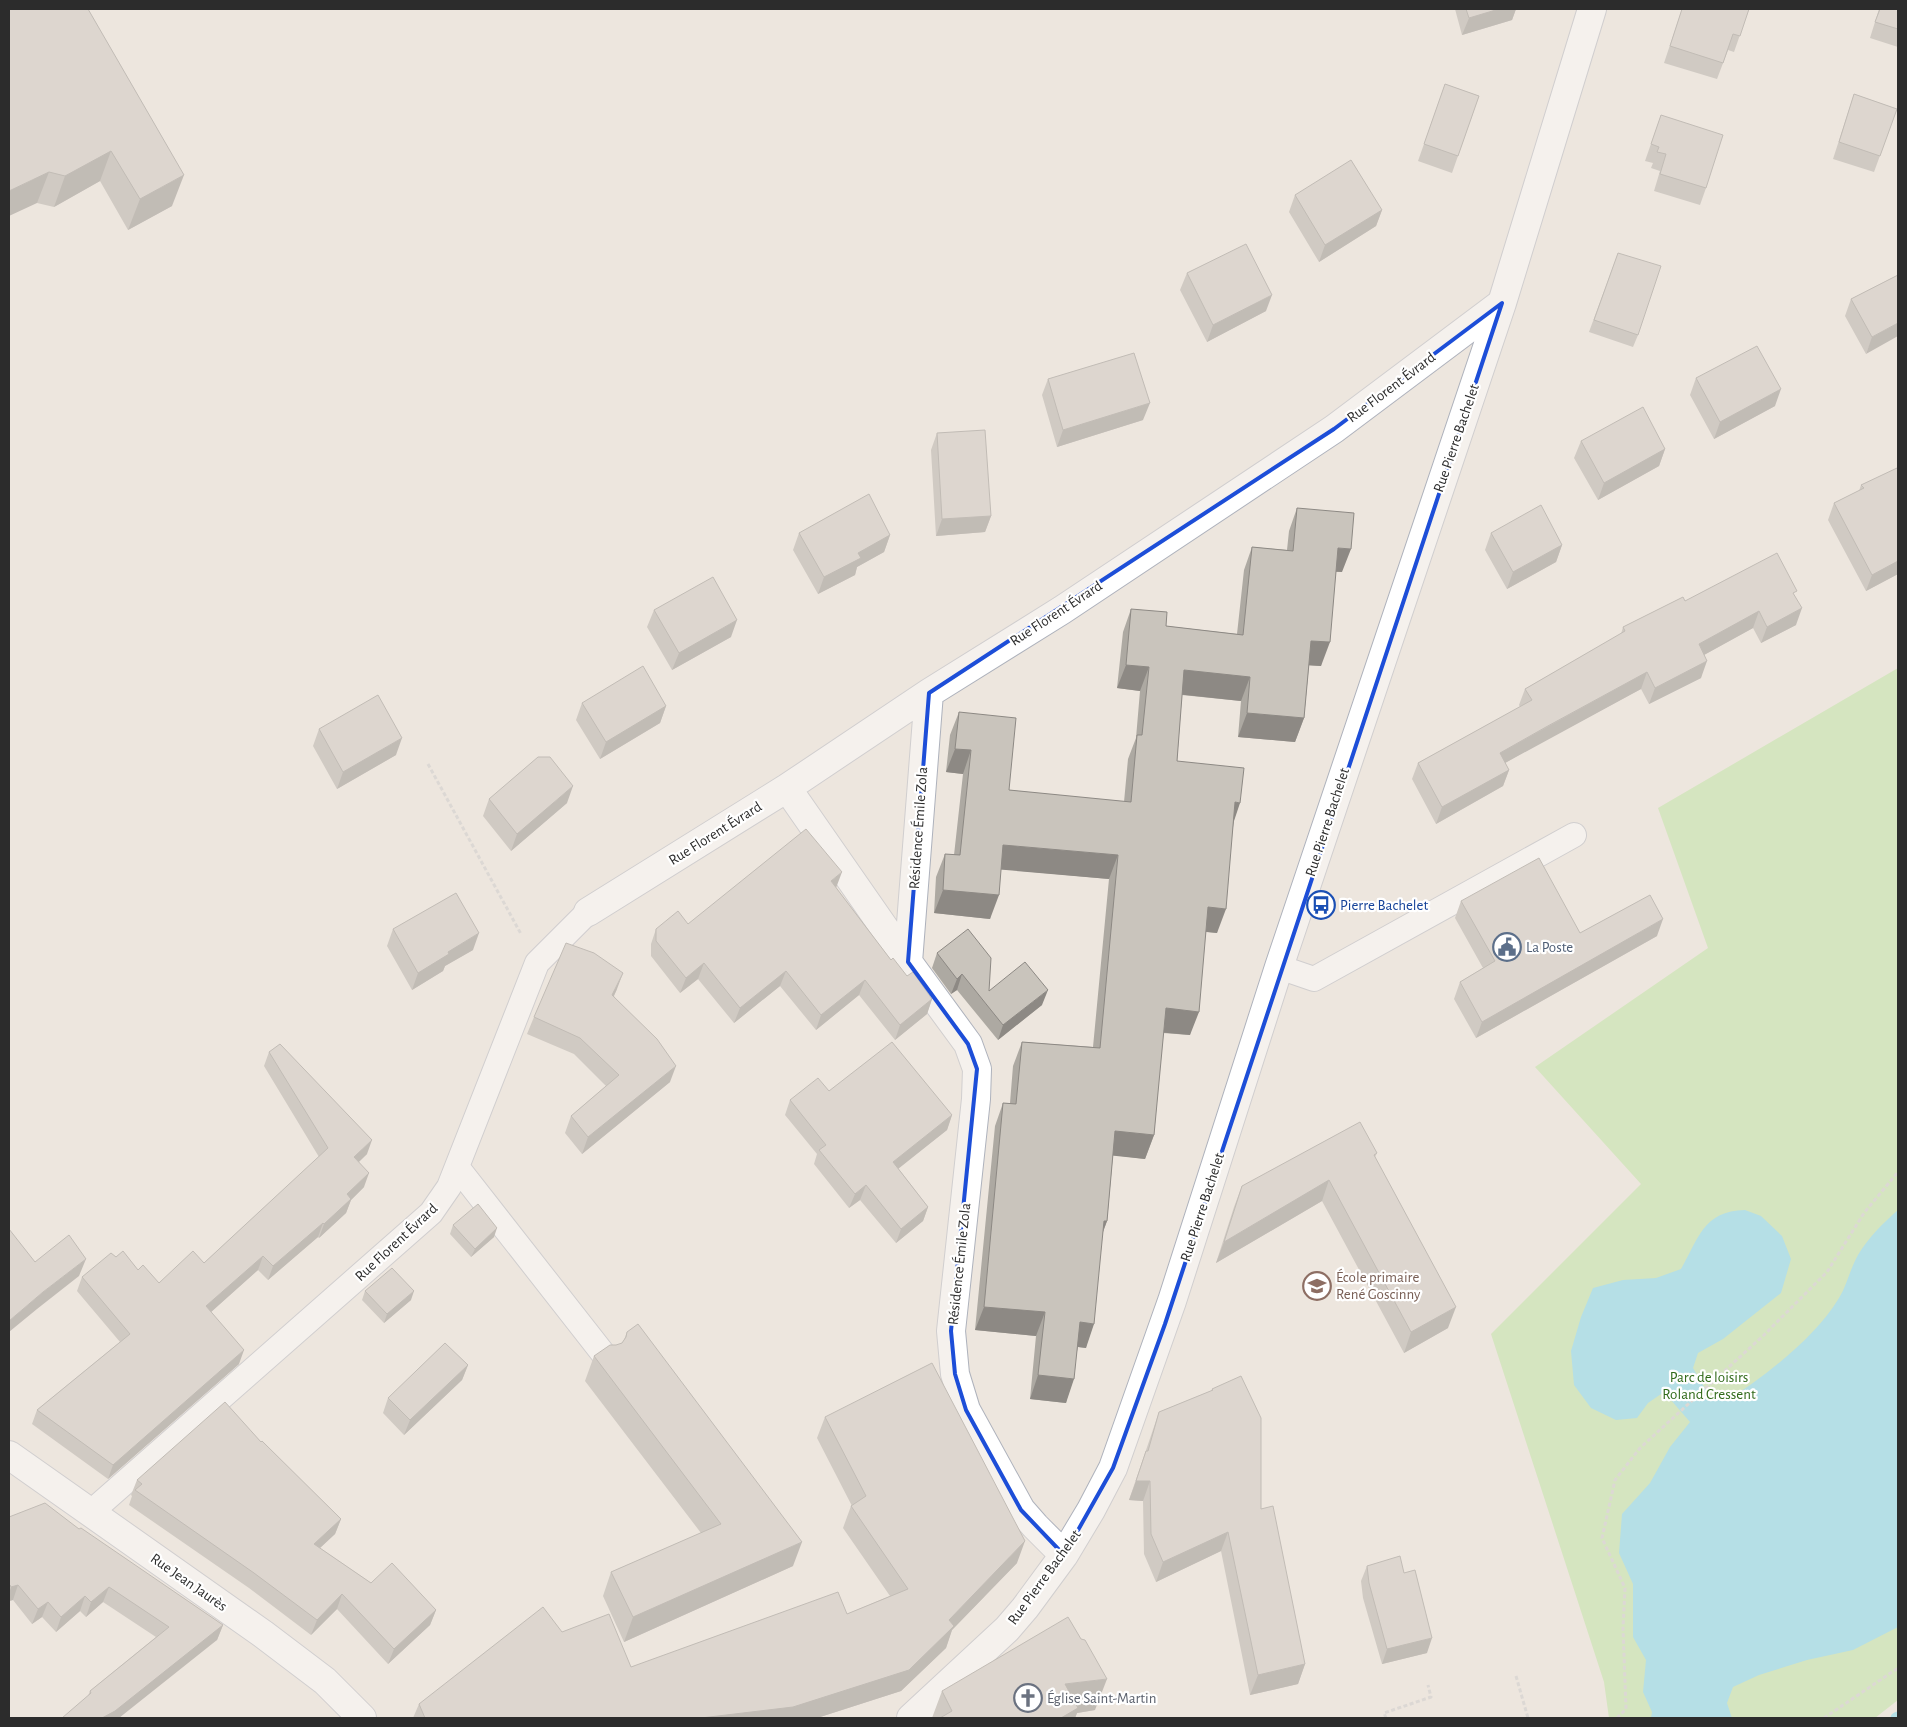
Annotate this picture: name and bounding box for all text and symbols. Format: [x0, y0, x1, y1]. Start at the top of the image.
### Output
street label: Rue Florent Évrard [1343, 348, 1438, 425]
street label: Rue Pierre Bachelet [1431, 382, 1482, 494]
street label: Rue Florent Évrard [1006, 576, 1105, 649]
street label: Résidence Émile Zola [905, 766, 930, 890]
street label: Rue Pierre Bachelet [1303, 766, 1352, 878]
street label: Rue Florent Évrard [665, 797, 765, 868]
bus stop icon: Pierre Bachelet [1306, 890, 1336, 920]
place label: Pierre Bachelet [1340, 898, 1428, 913]
public building icon: La Poste [1492, 932, 1522, 962]
place label: La Poste [1526, 940, 1573, 955]
street label: Rue Pierre Bachelet [1178, 1151, 1227, 1263]
street label: Rue Florent Évrard [351, 1199, 441, 1284]
street label: Résidence Émile Zola [944, 1202, 973, 1326]
place label: École primaire René Goscinny [1336, 1268, 1421, 1302]
school or university icon: École primaire René Goscinny [1302, 1271, 1332, 1301]
park label: Parc de loisirs Roland Cressent [1662, 1370, 1756, 1402]
street label: Rue Pierre Bachelet [1005, 1527, 1084, 1628]
street label: Rue Jean Jaurès [148, 1551, 230, 1614]
church icon: Église Saint-Martin [1013, 1683, 1043, 1713]
place label: Église Saint-Martin [1047, 1689, 1156, 1706]

